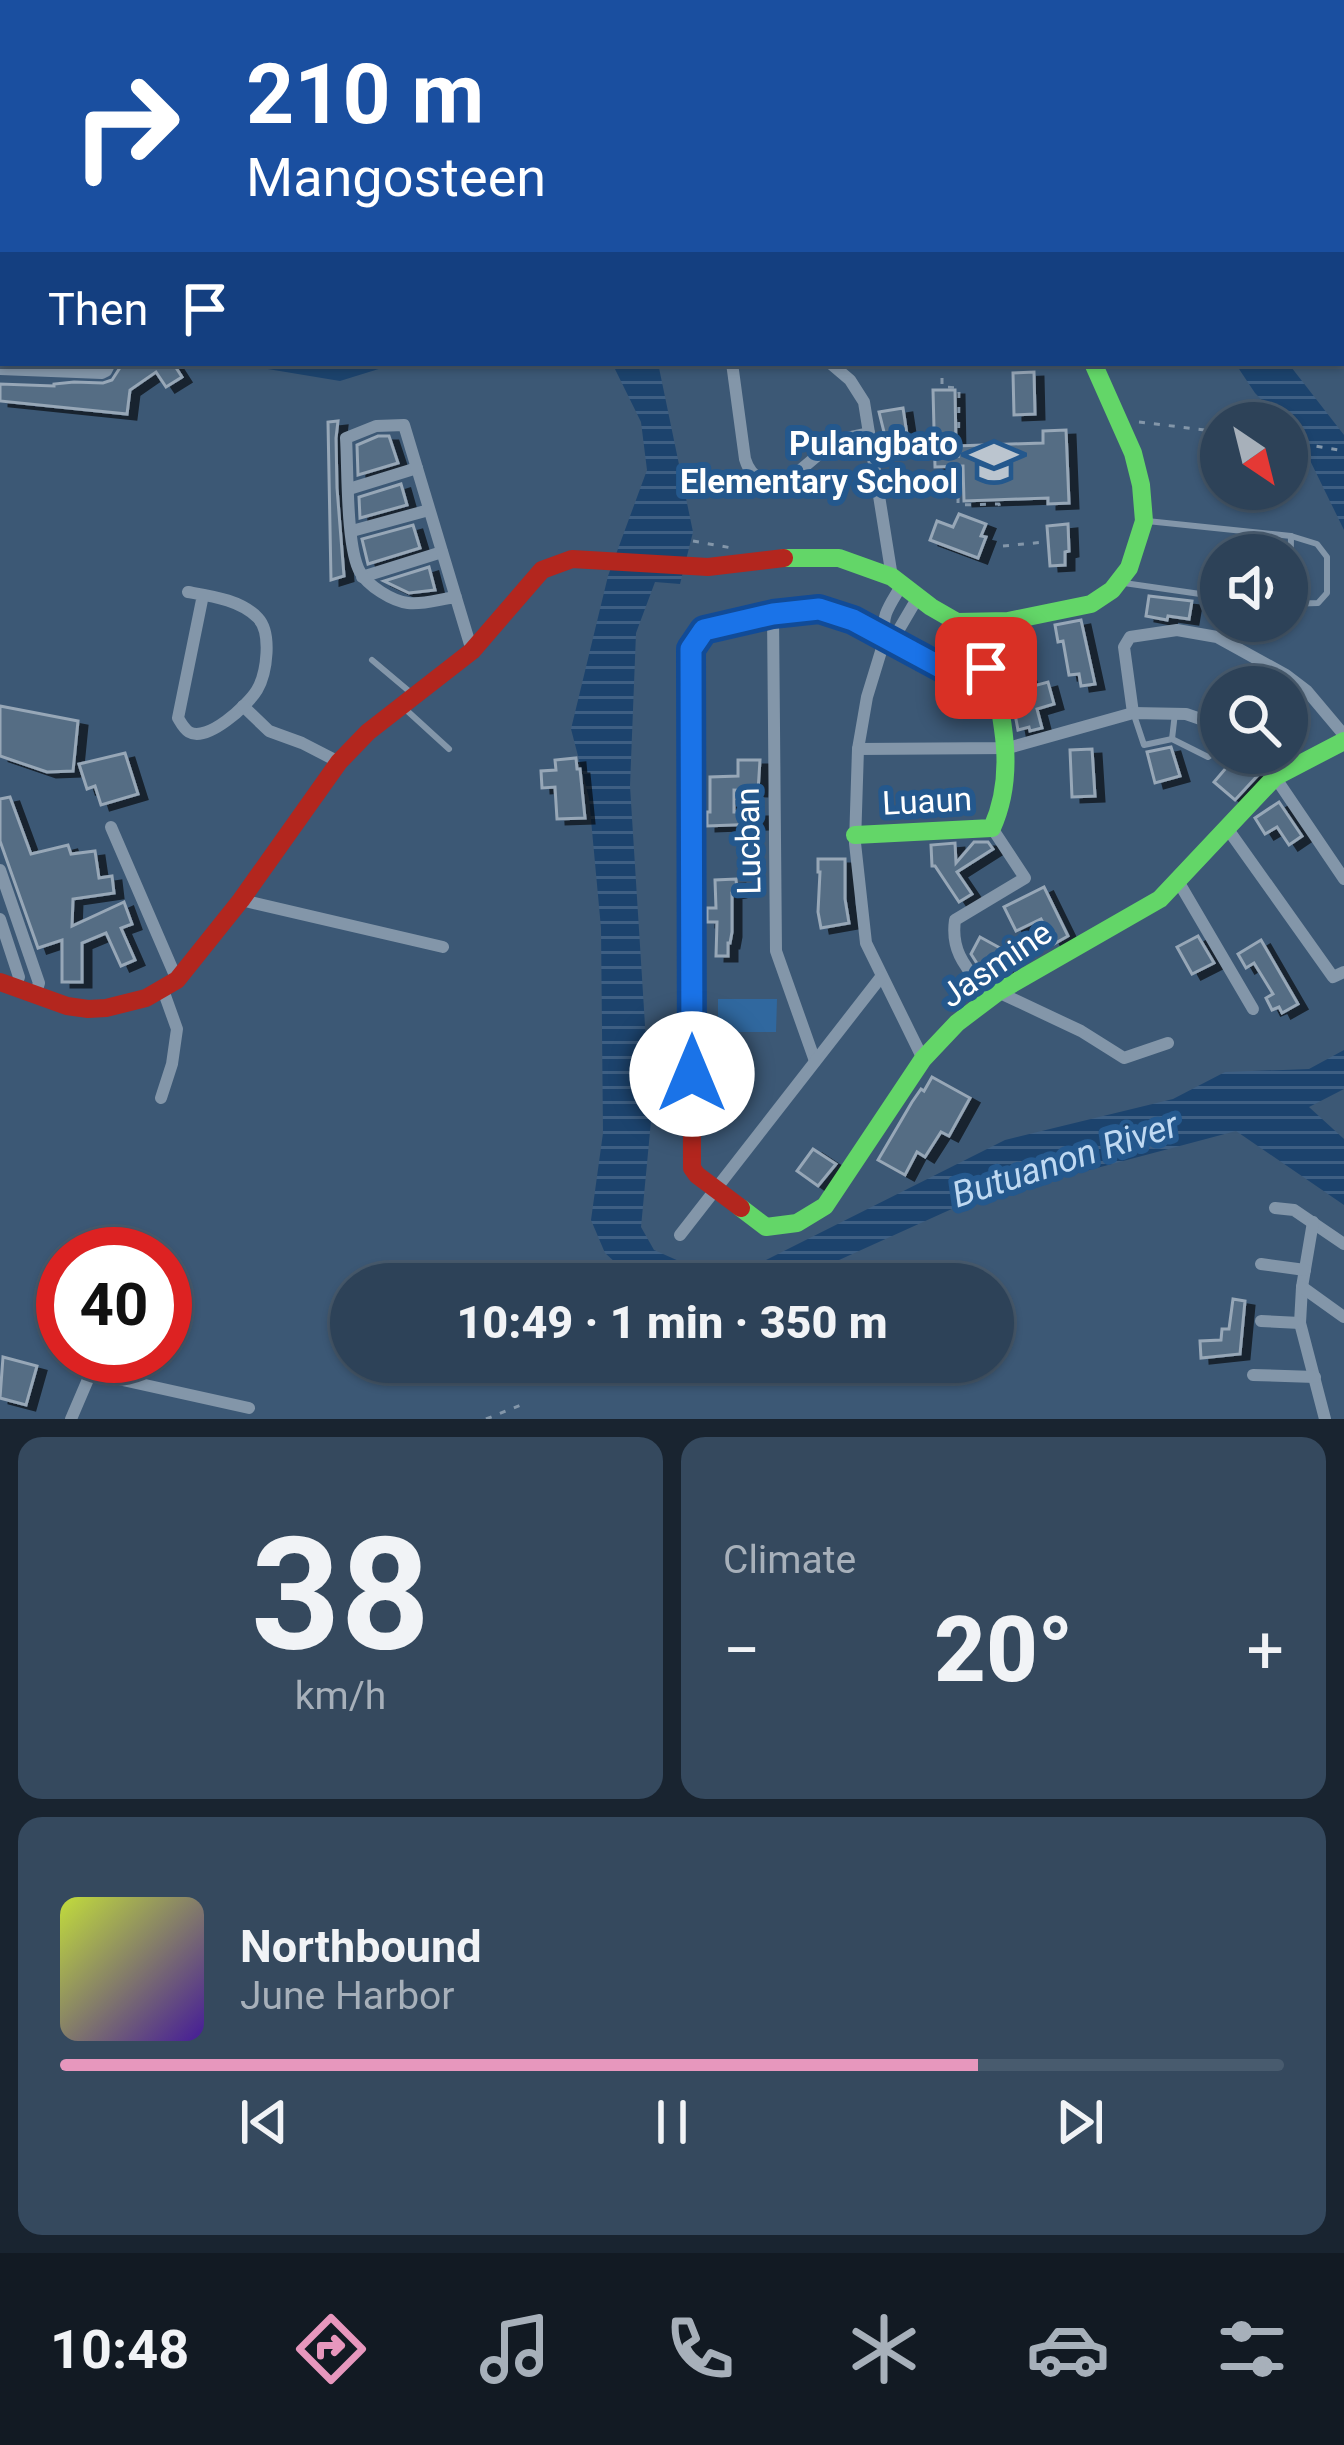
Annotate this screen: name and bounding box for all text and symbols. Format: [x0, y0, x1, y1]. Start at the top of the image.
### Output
text: 210 m [246, 45, 484, 144]
icon: right [48, 48, 204, 204]
text: Mangosteen [246, 146, 546, 209]
icon: arrive [172, 276, 238, 342]
text: Then [48, 283, 148, 336]
north arrow [1200, 402, 1308, 510]
map controls [1200, 402, 1308, 774]
place label: Pulangbato Elementary School [680, 424, 958, 501]
school or university icon: Pulangbato Elementary School [969, 437, 1019, 487]
button: sound [1200, 534, 1308, 642]
pin [935, 617, 1037, 719]
icon: arrive [953, 635, 1019, 701]
button: search [1200, 666, 1308, 774]
street label: Luaun [881, 779, 973, 823]
street label: Lucban [728, 787, 768, 895]
street label: Jasmine [933, 913, 1059, 1015]
position arrow [629, 1011, 755, 1137]
water label: Butuanon River [947, 1103, 1184, 1216]
speed limit sign: 40 [36, 1227, 192, 1383]
text: 10:49 · 1 min · 350 m [456, 1296, 888, 1349]
text: 38 [251, 1503, 430, 1686]
text: Climate [723, 1537, 856, 1583]
text: 20° [934, 1598, 1073, 1703]
text: − [723, 1612, 761, 1689]
text: + [1247, 1612, 1284, 1689]
text: km/h [295, 1673, 386, 1719]
text: Northbound [240, 1920, 482, 1973]
text: June Harbor [240, 1973, 455, 2019]
icon: previous [231, 2089, 297, 2155]
icon: pause [639, 2089, 705, 2155]
icon: next [1047, 2089, 1113, 2155]
icon: directions [289, 2307, 373, 2391]
icon: music [473, 2307, 557, 2391]
icon: phone [658, 2307, 742, 2391]
icon: climate [842, 2307, 926, 2391]
icon: car [1026, 2307, 1110, 2391]
icon: filters [1210, 2307, 1294, 2391]
text: 10:48 [50, 2318, 189, 2381]

